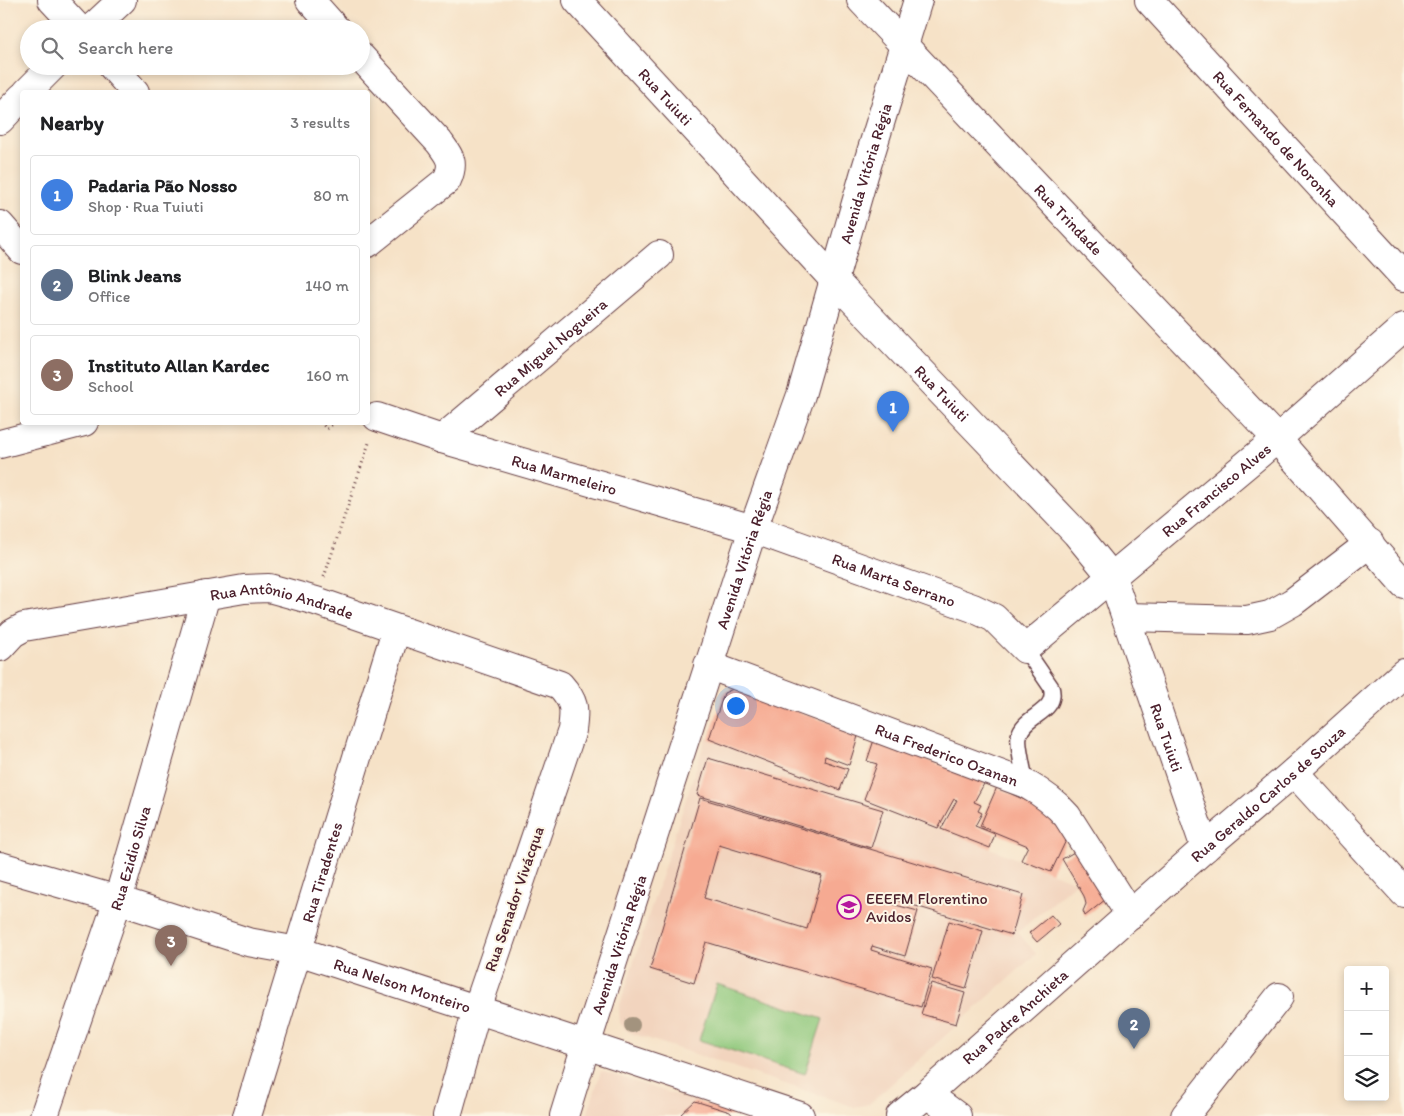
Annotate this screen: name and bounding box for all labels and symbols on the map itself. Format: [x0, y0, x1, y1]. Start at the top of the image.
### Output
street label: Rua Tuiuti [635, 64, 697, 129]
street label: Rua Fernando de Noronha [1209, 66, 1344, 211]
street label: Avenida Vitória Régia [835, 100, 895, 246]
street label: Rua Trindade [1030, 179, 1107, 259]
street label: Rua Miguel Nogueira [490, 293, 611, 400]
street label: Rua Tuiuti [911, 361, 973, 425]
pin: 1 [877, 391, 909, 432]
street label: Rua Francisco Alves [1158, 439, 1275, 541]
street label: Rua Marmeleiro [509, 450, 619, 499]
street label: Avenida Vitória Régia [712, 487, 776, 631]
street label: Rua Marta Serrano [829, 549, 958, 610]
street label: Rua Antônio Andrade [208, 578, 356, 623]
your location [723, 693, 749, 719]
street label: Rua Tuiuti [1147, 701, 1187, 774]
street label: Rua Frederico Ozanan [873, 719, 1021, 790]
street label: Rua Geraldo Carlos de Souza [1187, 721, 1349, 866]
street label: Rua Ezidio Silva [106, 803, 154, 913]
street label: Rua Tiradentes [297, 820, 346, 925]
street label: Rua Senador Vivácqua [480, 824, 548, 974]
street label: Avenida Vitória Régia [587, 872, 650, 1017]
place label: EEEFM Florentino Avidos [866, 889, 988, 926]
school or university icon: EEEFM Florentino Avidos [836, 894, 862, 920]
pin: 3 [155, 925, 187, 966]
street label: Rua Nelson Monteiro [331, 954, 473, 1016]
street label: Rua Padre Anchieta [958, 964, 1072, 1068]
pin: 2 [1118, 1008, 1150, 1049]

